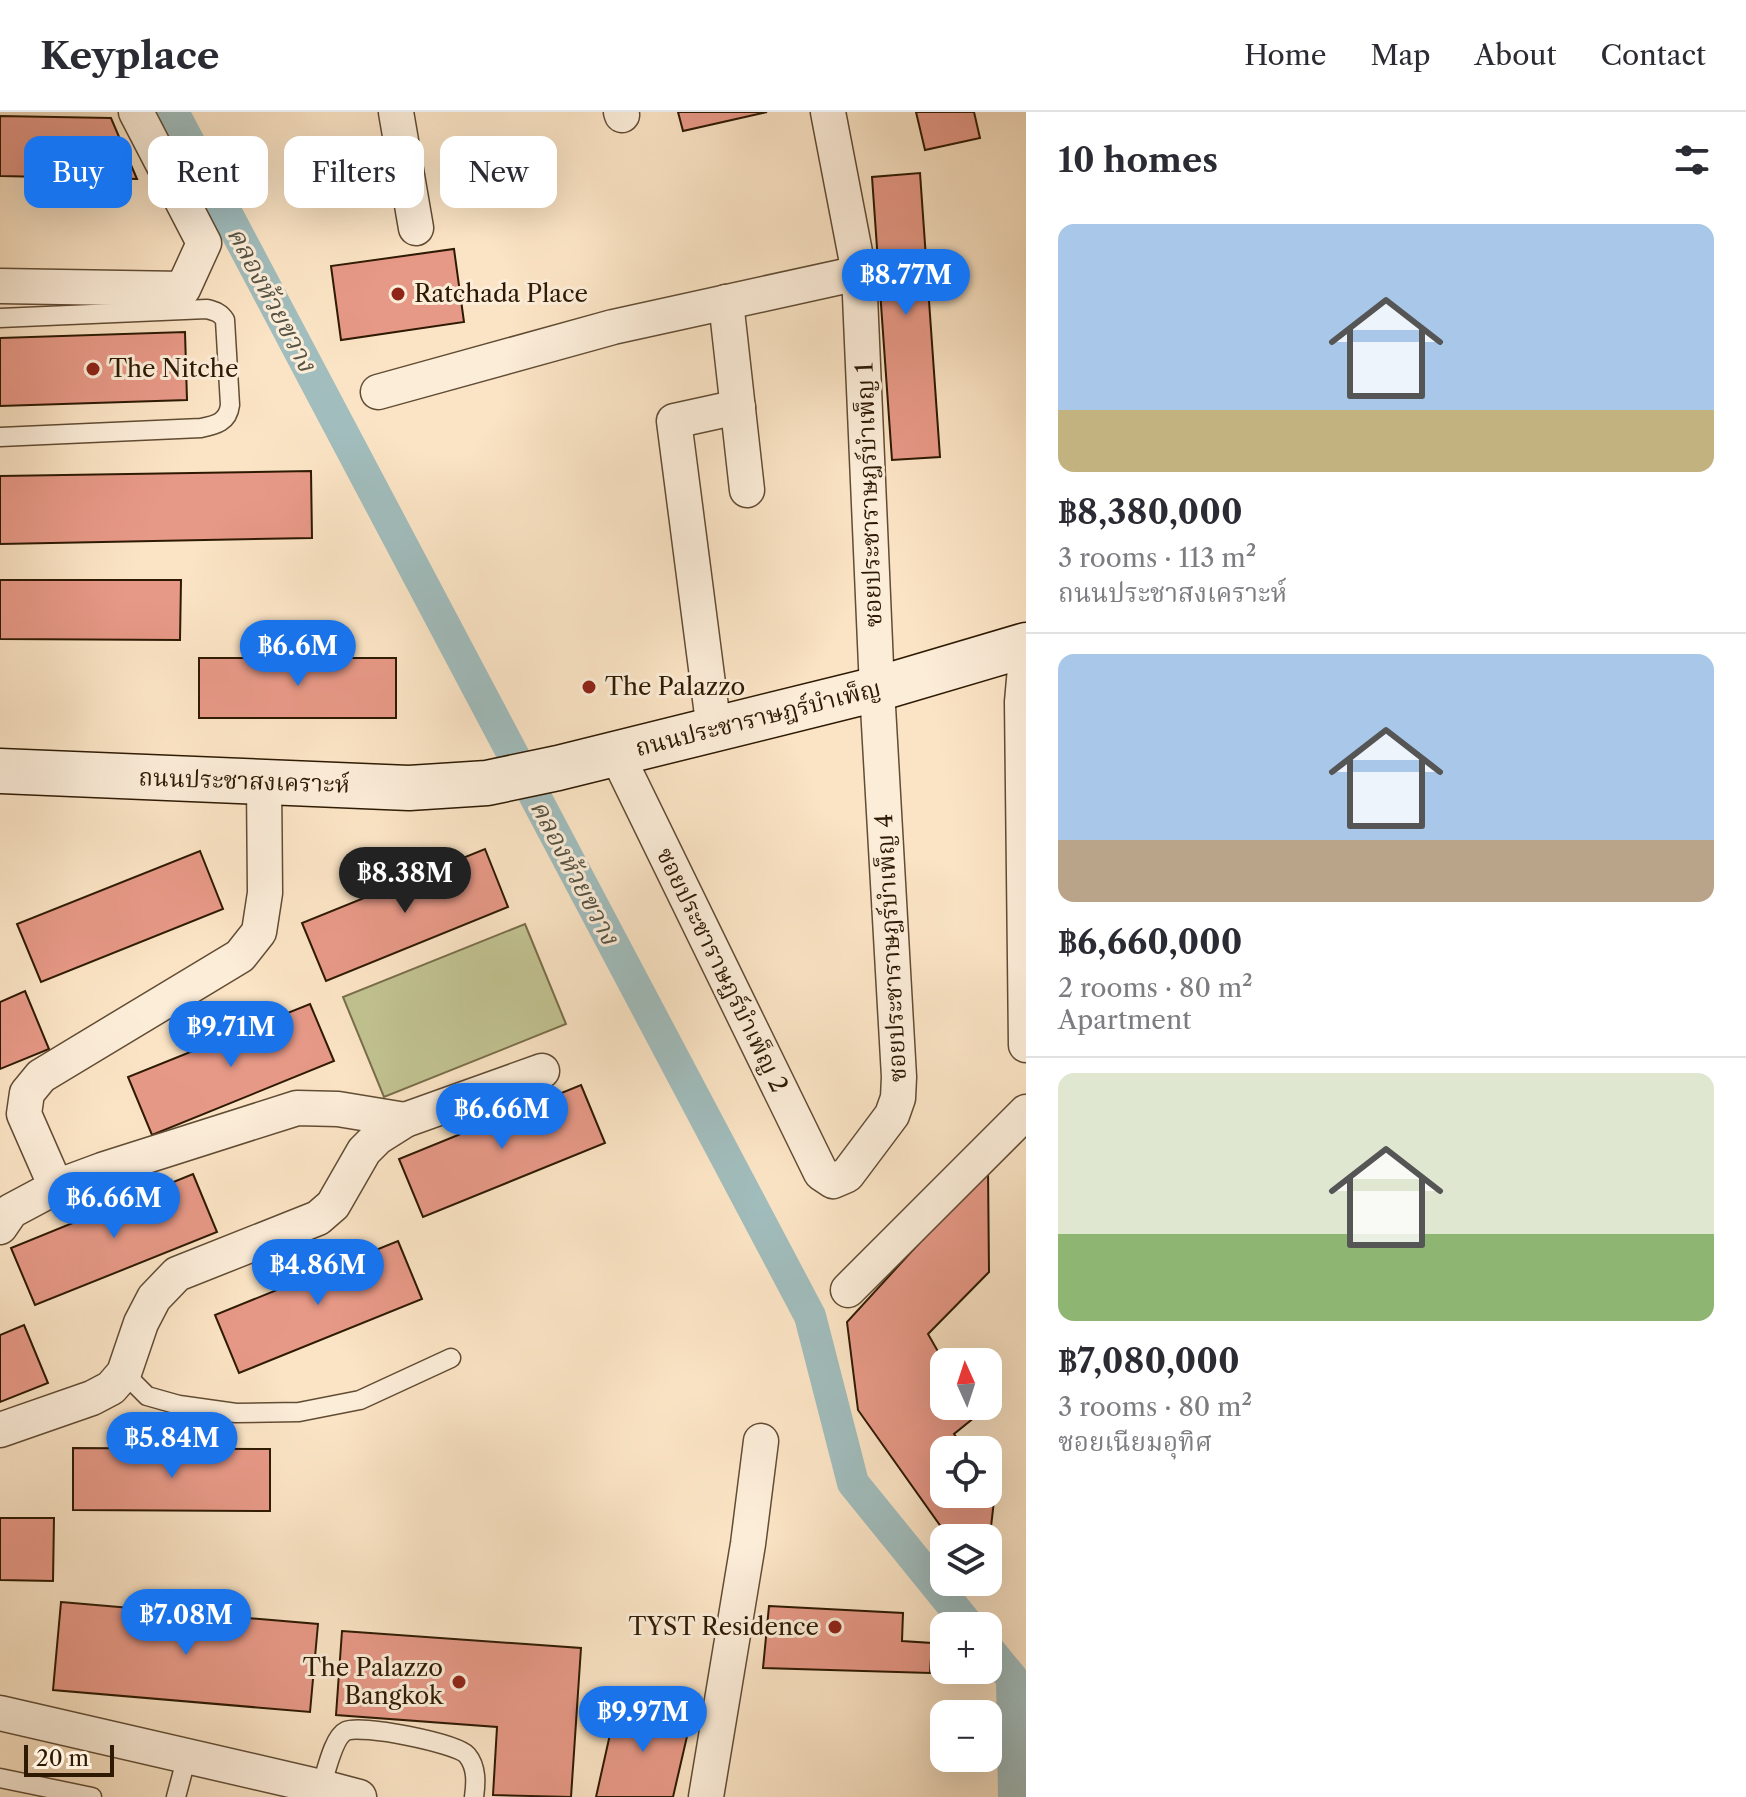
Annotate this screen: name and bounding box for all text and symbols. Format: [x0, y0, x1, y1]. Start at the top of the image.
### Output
text: Keyplace [40, 32, 219, 79]
text: Home [1244, 38, 1326, 72]
text: Map [1370, 38, 1430, 72]
text: About [1474, 38, 1556, 72]
text: Contact [1600, 38, 1706, 72]
chip: Buy [24, 136, 132, 208]
chip: Rent [148, 136, 268, 208]
chip: Filters [284, 136, 424, 208]
chip: New [440, 136, 557, 208]
icon: filters [1670, 138, 1714, 182]
text: 10 homes [1058, 139, 1218, 181]
water label: คลองห้วยขวาง [220, 221, 324, 378]
pin: ฿8.77M [841, 249, 971, 317]
text: ฿8.77M [860, 259, 952, 291]
icon: home [1314, 276, 1458, 420]
place label: Ratchada Place [414, 279, 588, 308]
marker: Ratchada Place [389, 285, 407, 303]
place label: The Nitche [109, 354, 238, 383]
marker: The Nitche [84, 360, 102, 378]
street label: ซอยประชาราษฎร์บำเพ็ญ 1 [848, 362, 888, 628]
text: ฿8,380,000 [1058, 491, 1243, 533]
text: 3 rooms · 113 m² [1058, 542, 1256, 574]
text: ถนนประชาสงเคราะห์ [1058, 577, 1287, 609]
pin: ฿6.6M [242, 620, 354, 688]
text: ฿6.6M [258, 630, 338, 662]
place label: The Palazzo [605, 672, 745, 701]
street label: ถนนประชาราษฎร์บำเพ็ญ [632, 672, 884, 762]
marker: The Palazzo [580, 678, 598, 696]
icon: home [1314, 706, 1458, 850]
street label: ถนนประชาสงเคราะห์ [138, 761, 350, 799]
water label: คลองห้วยขวาง [523, 794, 627, 951]
street label: ซอยประชาราษฎร์บำเพ็ญ 4 [868, 813, 912, 1083]
street label: ซอยประชาราษฎร์บำเพ็ญ 2 [651, 842, 795, 1097]
pin: ฿8.38M [340, 847, 470, 915]
text: ฿8.38M [357, 857, 453, 889]
text: ฿6,660,000 [1058, 921, 1242, 963]
text: 2 rooms · 80 m² [1058, 972, 1253, 1004]
pin: ฿9.71M [166, 1001, 296, 1069]
text: Apartment [1058, 1004, 1191, 1036]
text: ฿9.71M [187, 1011, 275, 1043]
pin: ฿6.66M [437, 1083, 567, 1151]
text: ฿6.66M [454, 1093, 550, 1125]
icon: home [1314, 1125, 1458, 1269]
pin: ฿6.66M [49, 1172, 179, 1240]
text: ฿6.66M [66, 1182, 162, 1214]
pin: ฿4.86M [253, 1239, 383, 1307]
text: ฿4.86M [270, 1249, 366, 1281]
text: ฿7,080,000 [1058, 1340, 1240, 1382]
north arrow [930, 1348, 1002, 1420]
map controls [930, 1348, 1002, 1772]
text: 3 rooms · 80 m² [1058, 1391, 1252, 1423]
pin: ฿5.84M [107, 1412, 237, 1480]
text: ฿5.84M [124, 1422, 220, 1454]
text: ซอยเนียมอุทิศ [1058, 1426, 1212, 1458]
button: locate [930, 1436, 1002, 1508]
button: layers [930, 1524, 1002, 1596]
pin: ฿7.08M [121, 1589, 251, 1657]
text: ฿7.08M [139, 1599, 233, 1631]
place label: TYST Residence [629, 1612, 819, 1641]
button: + [930, 1612, 1002, 1684]
marker: TYST Residence [826, 1618, 844, 1636]
place label: The Palazzo Bangkok [303, 1653, 444, 1710]
marker: The Palazzo Bangkok [450, 1673, 468, 1691]
pin: ฿9.97M [578, 1686, 708, 1754]
text: ฿9.97M [597, 1696, 689, 1728]
button: − [930, 1700, 1002, 1772]
scale bar [24, 1741, 114, 1777]
text: 20 m [36, 1745, 89, 1772]

